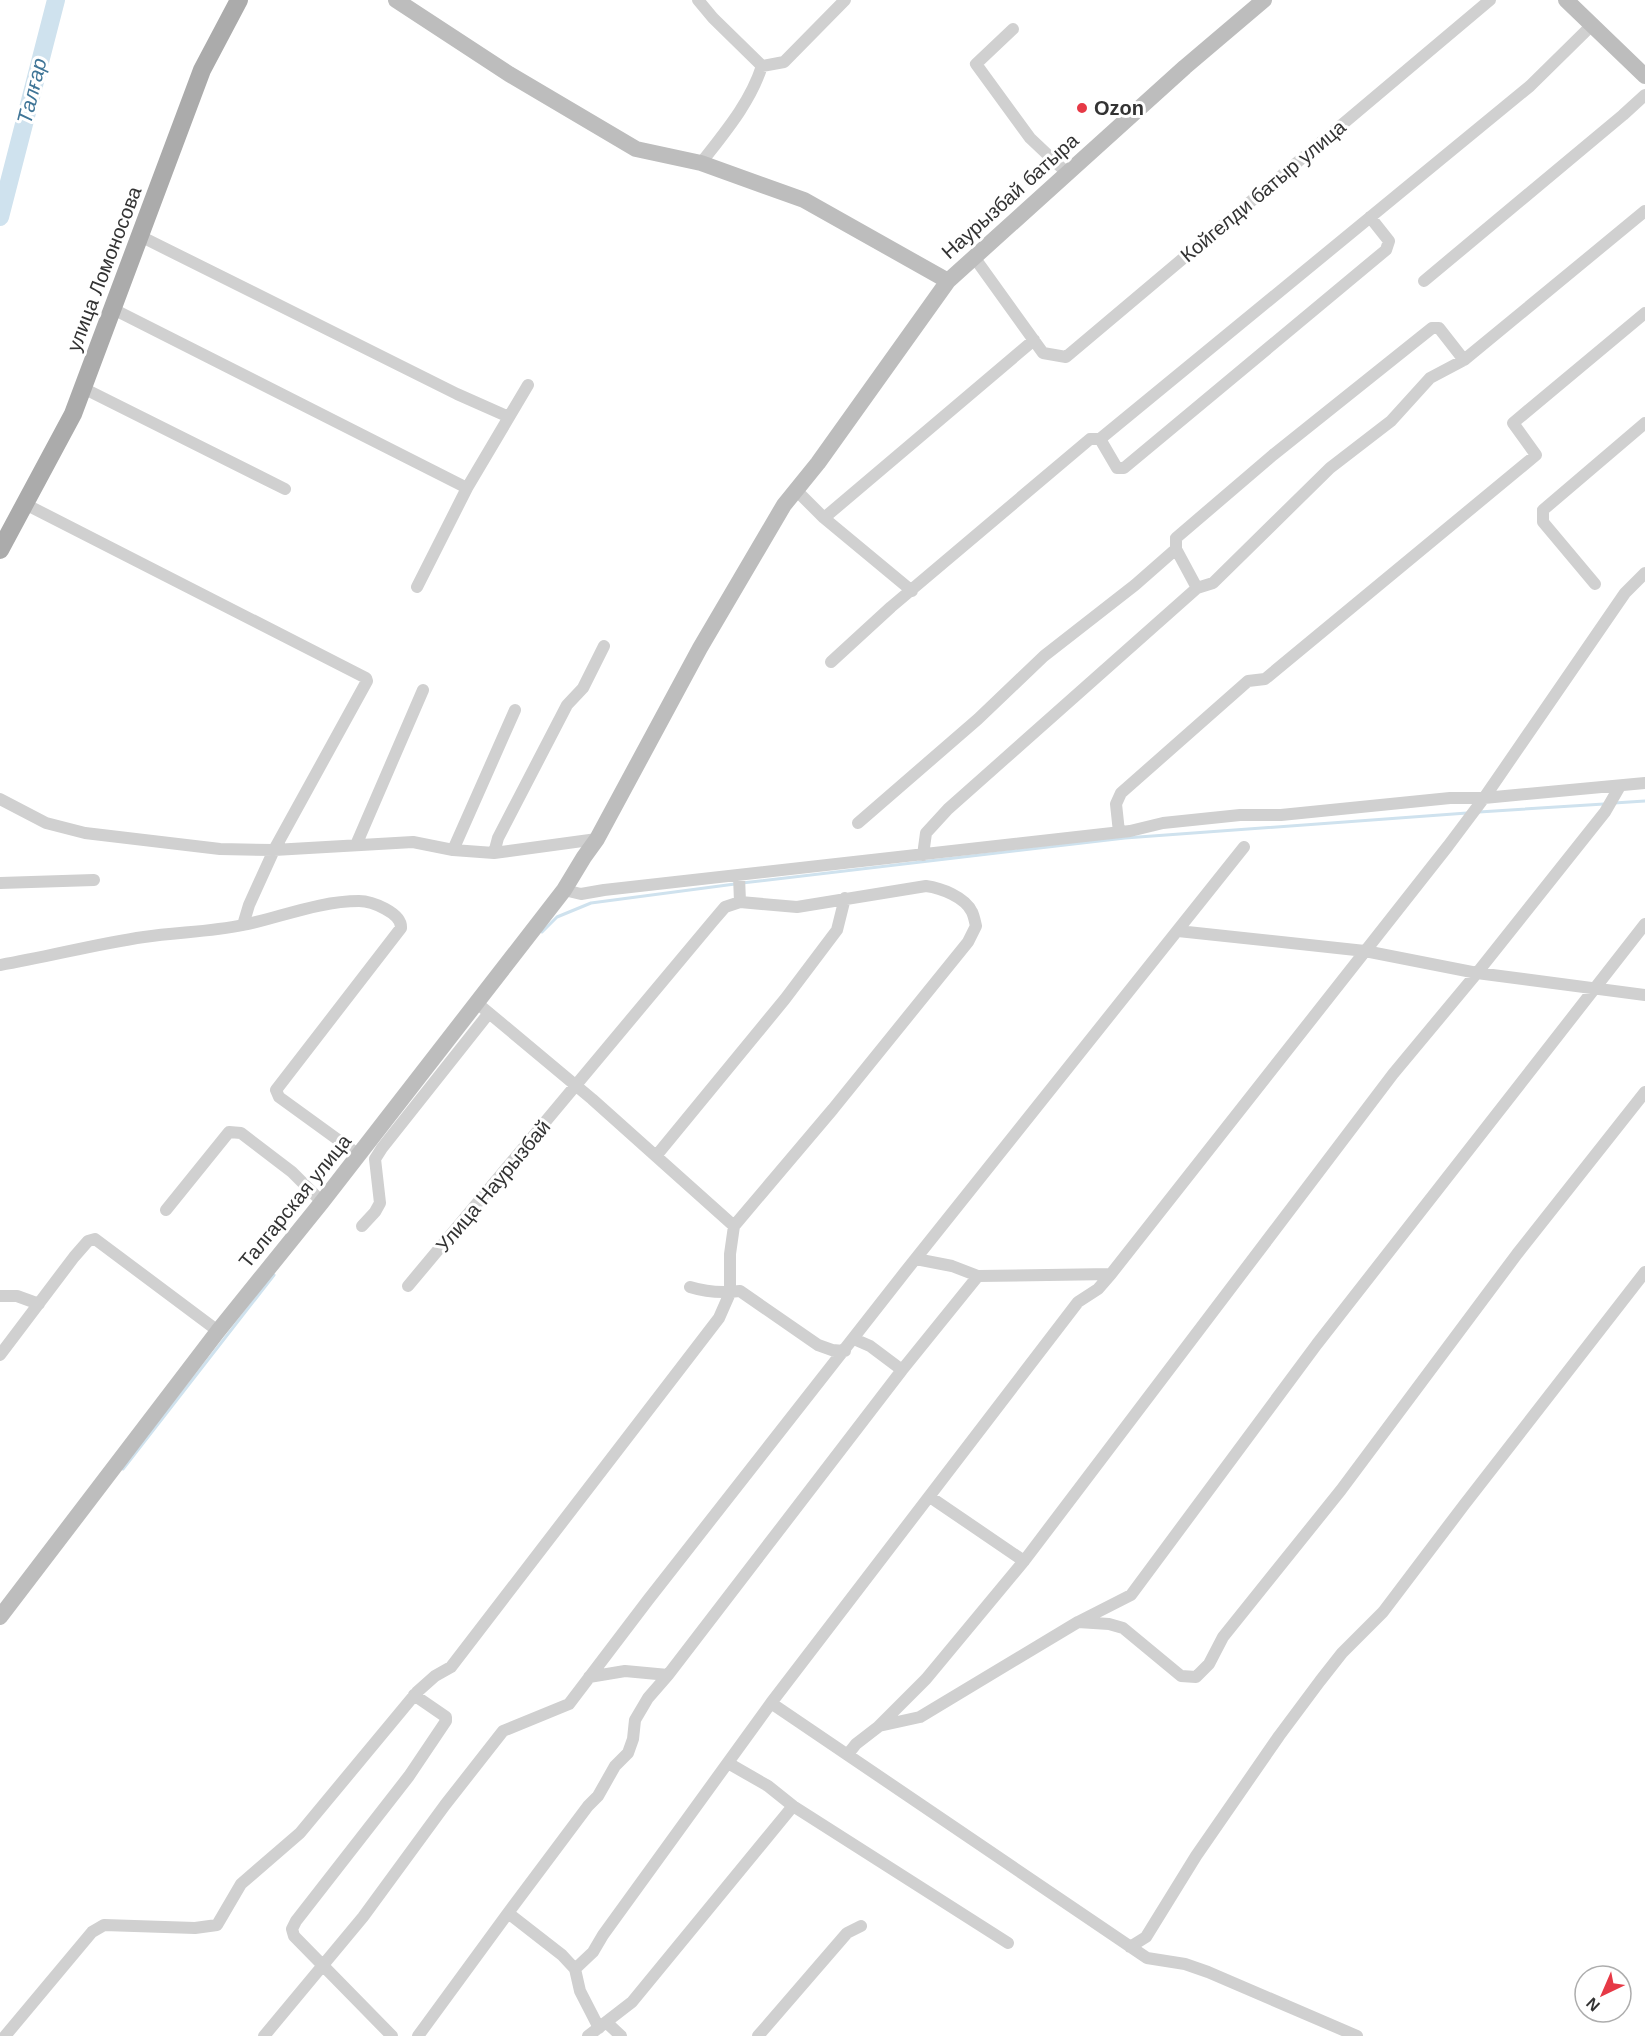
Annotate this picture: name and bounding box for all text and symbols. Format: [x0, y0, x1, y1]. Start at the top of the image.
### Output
water label: Талғар [12, 56, 51, 126]
place label: Ozon [1094, 97, 1144, 119]
marker: Ozon [1075, 101, 1089, 115]
street label: Койгелди батыр улица [1176, 115, 1350, 266]
street label: Наурызбай батыра [937, 128, 1083, 263]
street label: улица Ломоносова [62, 183, 146, 354]
street label: Улица Наурызбай [431, 1116, 555, 1256]
street label: Талгарская улица [235, 1129, 356, 1272]
north arrow [1573, 1964, 1633, 2024]
text: N [1583, 1994, 1603, 2015]

